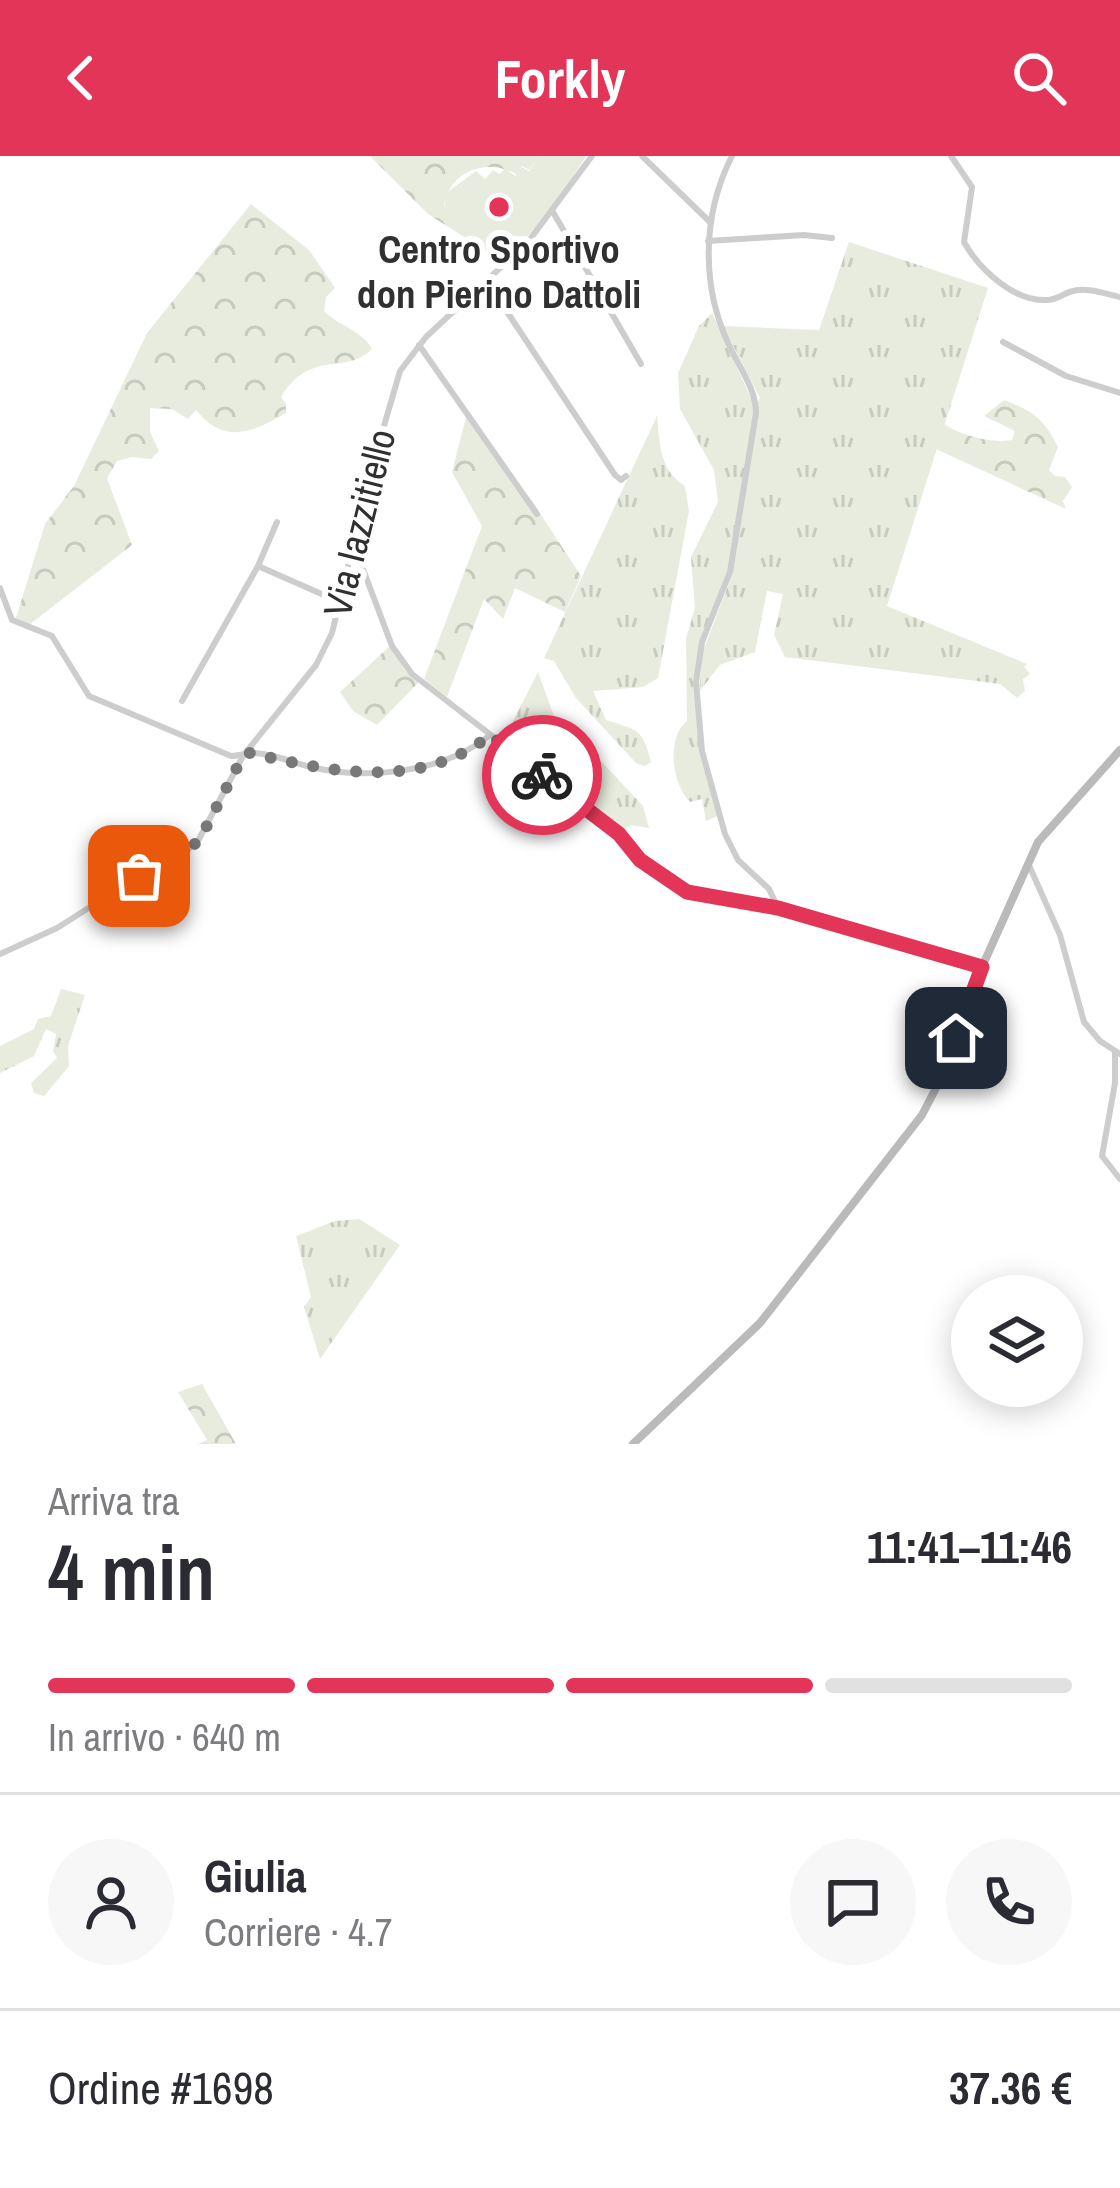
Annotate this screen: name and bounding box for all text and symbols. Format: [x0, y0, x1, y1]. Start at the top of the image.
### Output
text: Forkly [495, 42, 625, 115]
icon: back [48, 45, 114, 111]
icon: search [1006, 45, 1072, 111]
marker: Centro Sportivo don Pierino Dattoli [486, 194, 512, 220]
place label: Centro Sportivo don Pierino Dattoli [357, 223, 641, 320]
street label: Via Iazzitiello [311, 424, 407, 622]
courier [482, 715, 602, 835]
icon: bike [509, 742, 575, 808]
pin [88, 825, 190, 927]
icon: bag [106, 843, 172, 909]
pin [905, 987, 1007, 1089]
icon: home [923, 1005, 989, 1071]
map controls [951, 1275, 1083, 1407]
button: layers [951, 1275, 1083, 1407]
text: Arriva tra [48, 1475, 180, 1527]
text: 11:41–11:46 [867, 1516, 1072, 1577]
text: 4 min [48, 1519, 215, 1624]
text: In arrivo · 640 m [48, 1711, 281, 1763]
button: person [48, 1839, 174, 1965]
button: chat [790, 1839, 916, 1965]
button: phone [946, 1839, 1072, 1965]
text: Giulia [204, 1845, 307, 1906]
text: Corriere · 4.7 [204, 1906, 392, 1958]
text: Ordine #1698 [48, 2057, 274, 2118]
text: 37.36 € [949, 2057, 1072, 2118]

